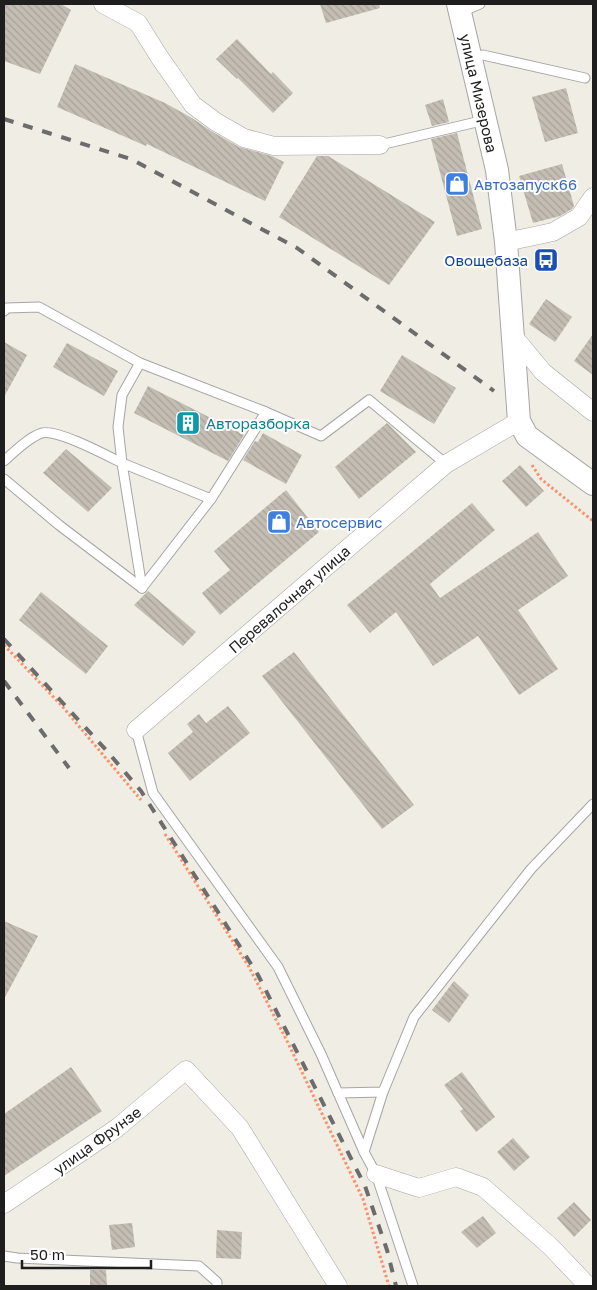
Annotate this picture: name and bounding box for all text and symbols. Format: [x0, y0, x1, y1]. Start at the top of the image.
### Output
street label: улица Мизерова [457, 32, 501, 154]
shop icon: Автозапуск66 [444, 171, 470, 197]
place label: Автозапуск66 [474, 175, 577, 193]
bus stop icon: Овощебаза [533, 247, 559, 273]
place label: Овощебаза [444, 251, 528, 269]
building icon: Авторазборка [175, 410, 201, 436]
place label: Авторазборка [206, 414, 310, 432]
shop icon: Автосервис [266, 509, 292, 535]
place label: Автосервис [296, 513, 382, 531]
street label: Перевалочная улица [225, 541, 353, 657]
street label: улица Фрунзе [50, 1102, 144, 1178]
scale bar [22, 1238, 151, 1270]
text: 50 m [30, 1245, 65, 1263]

